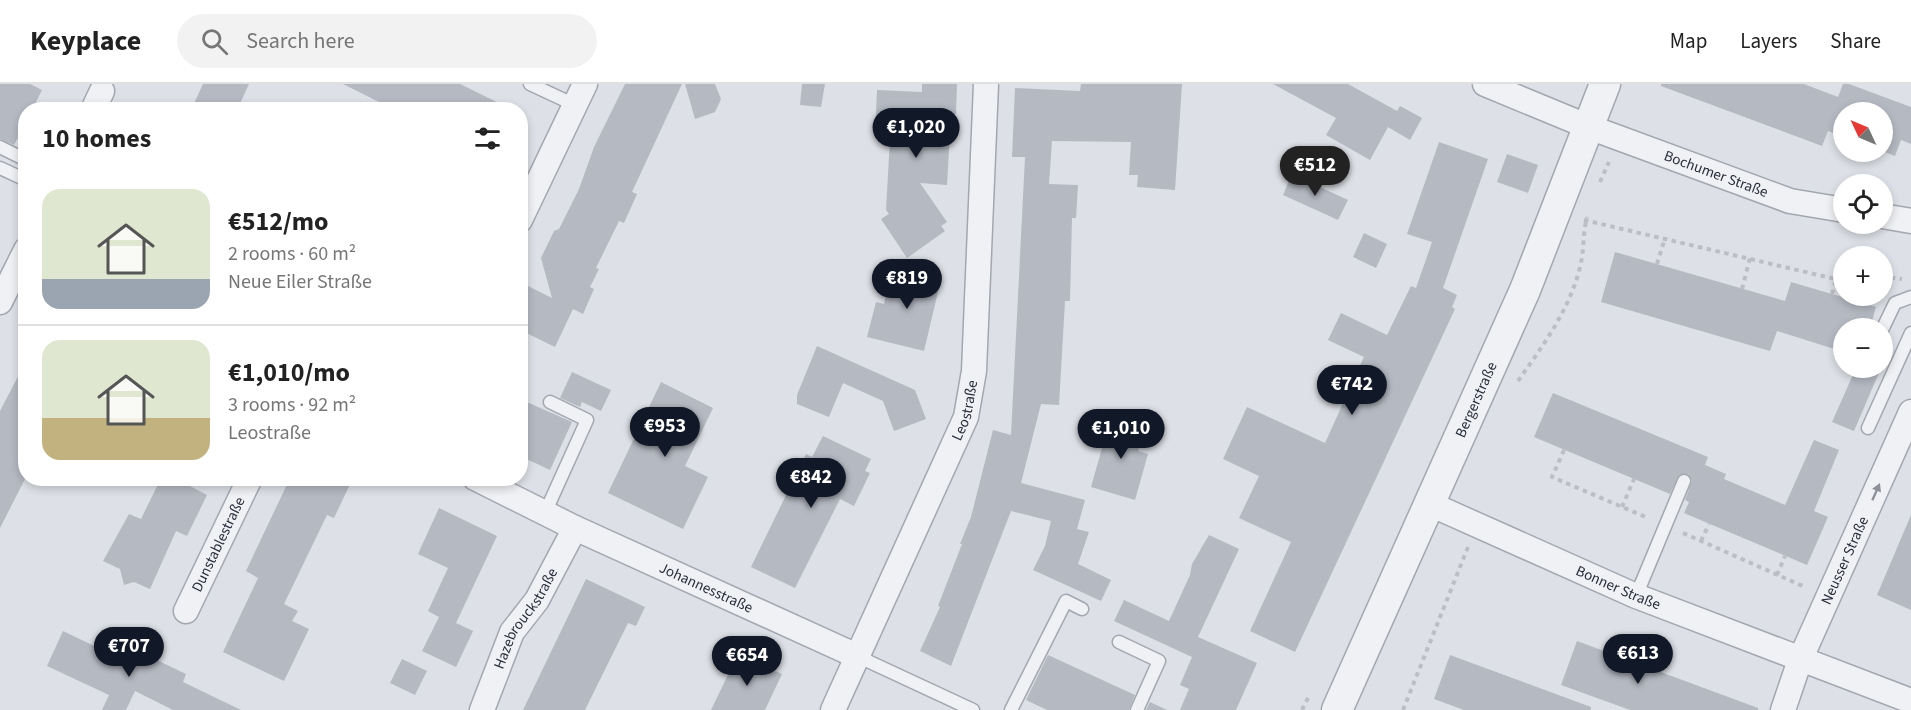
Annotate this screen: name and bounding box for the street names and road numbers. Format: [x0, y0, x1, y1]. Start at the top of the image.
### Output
street label: Bochumer Straße [1661, 145, 1771, 203]
street label: Bergerstraße [1450, 359, 1502, 441]
street label: Leostraße [947, 378, 983, 444]
street label: Dunstablestraße [187, 494, 250, 596]
street label: Neusser Straße [1816, 513, 1874, 608]
street label: Johannesstraße [656, 558, 756, 619]
street label: Bonner Straße [1572, 560, 1663, 615]
street label: Hazebrouckstraße [489, 564, 563, 672]

